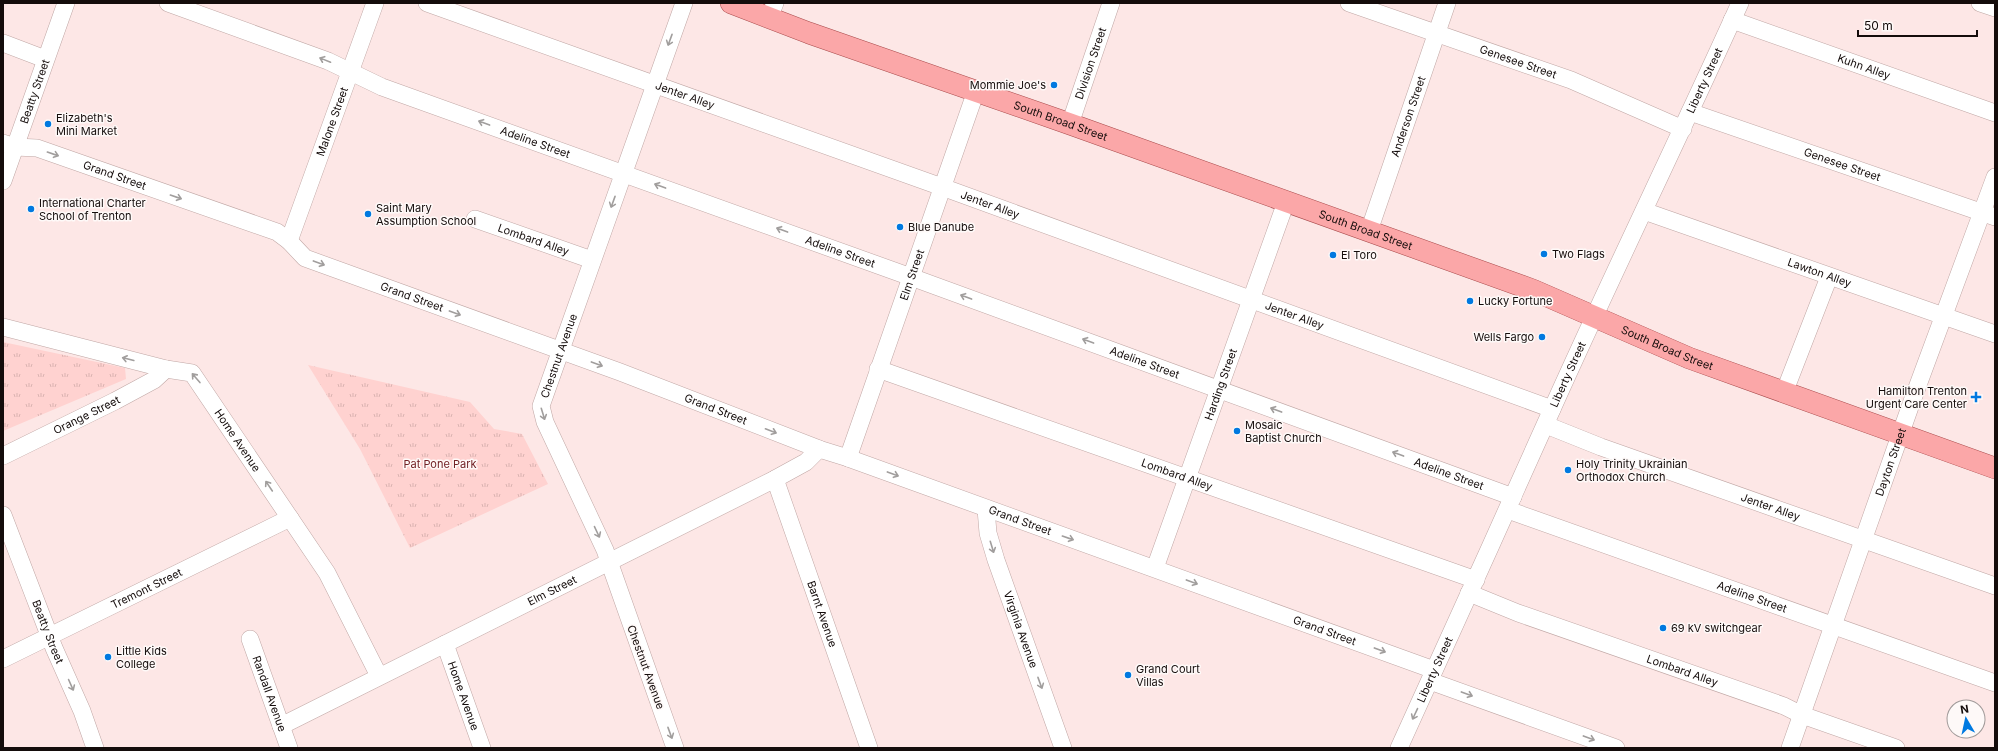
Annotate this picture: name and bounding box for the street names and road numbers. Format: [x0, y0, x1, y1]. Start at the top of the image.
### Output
street label: Division Street [1072, 25, 1109, 101]
street label: Genesee Street [1478, 42, 1559, 82]
street label: Liberty Street [1683, 45, 1726, 116]
street label: Kuhn Alley [1836, 51, 1892, 82]
street label: Beatty Street [17, 57, 53, 126]
street label: Anderson Street [1388, 74, 1429, 159]
street label: Jenter Alley [654, 78, 716, 112]
street label: Malone Street [313, 85, 351, 158]
street label: South Broad Street [1012, 98, 1110, 144]
street label: Adeline Street [498, 123, 572, 161]
street label: Genesee Street [1802, 145, 1883, 184]
street label: Grand Street [81, 158, 149, 193]
street label: Jenter Alley [959, 187, 1021, 222]
street label: South Broad Street [1317, 207, 1415, 253]
street label: Lombard Alley [496, 221, 571, 258]
street label: Adeline Street [803, 233, 877, 271]
street label: Elm Street [897, 247, 927, 302]
street label: Lawton Alley [1786, 255, 1853, 290]
street label: Grand Street [379, 279, 446, 315]
street label: Jenter Alley [1263, 298, 1326, 332]
street label: Chestnut Avenue [537, 312, 580, 400]
street label: South Broad Street [1619, 322, 1715, 373]
street label: Liberty Street [1547, 339, 1589, 409]
street label: Adeline Street [1108, 343, 1182, 382]
street label: Harding Street [1201, 346, 1240, 422]
street label: Grand Street [682, 391, 749, 428]
street label: Orange Street [51, 393, 123, 437]
street label: Home Avenue [211, 406, 264, 474]
street label: Dayton Street [1872, 426, 1909, 498]
street label: Adeline Street [1412, 454, 1486, 493]
street label: Lombard Alley [1139, 455, 1214, 493]
street label: Jenter Alley [1739, 490, 1802, 524]
street label: Grand Street [987, 502, 1054, 538]
street label: Tremont Street [109, 565, 185, 612]
street label: Elm Street [525, 572, 579, 609]
street label: Adeline Street [1715, 578, 1789, 616]
street label: Barnt Avenue [804, 579, 840, 649]
street label: Virginia Avenue [1001, 589, 1041, 670]
street label: Beatty Street [29, 598, 67, 666]
street label: Grand Street [1291, 613, 1359, 648]
street label: Chestnut Avenue [624, 623, 668, 711]
street label: Liberty Street [1414, 634, 1456, 705]
street label: Lombard Alley [1645, 652, 1720, 689]
street label: Randall Avenue [250, 654, 290, 734]
street label: Home Avenue [445, 659, 482, 732]

